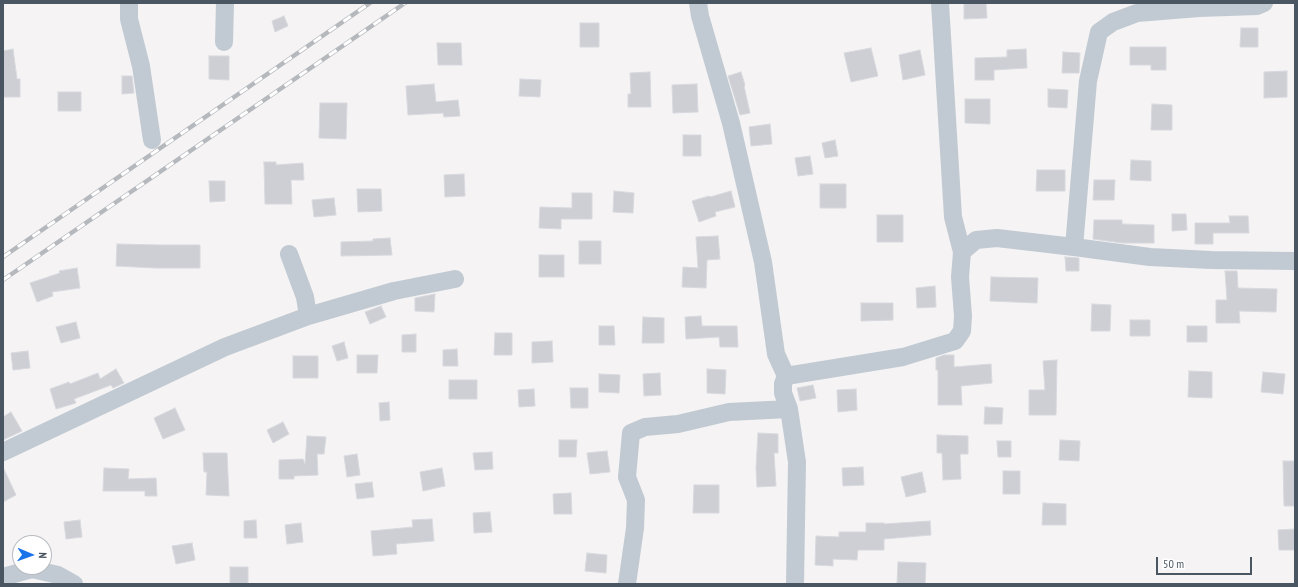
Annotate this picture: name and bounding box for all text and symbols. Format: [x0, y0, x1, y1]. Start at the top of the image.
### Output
north arrow [12, 535, 52, 575]
scale bar [1158, 549, 1254, 575]
text: N [36, 552, 50, 559]
text: 50 m [1163, 556, 1184, 571]

